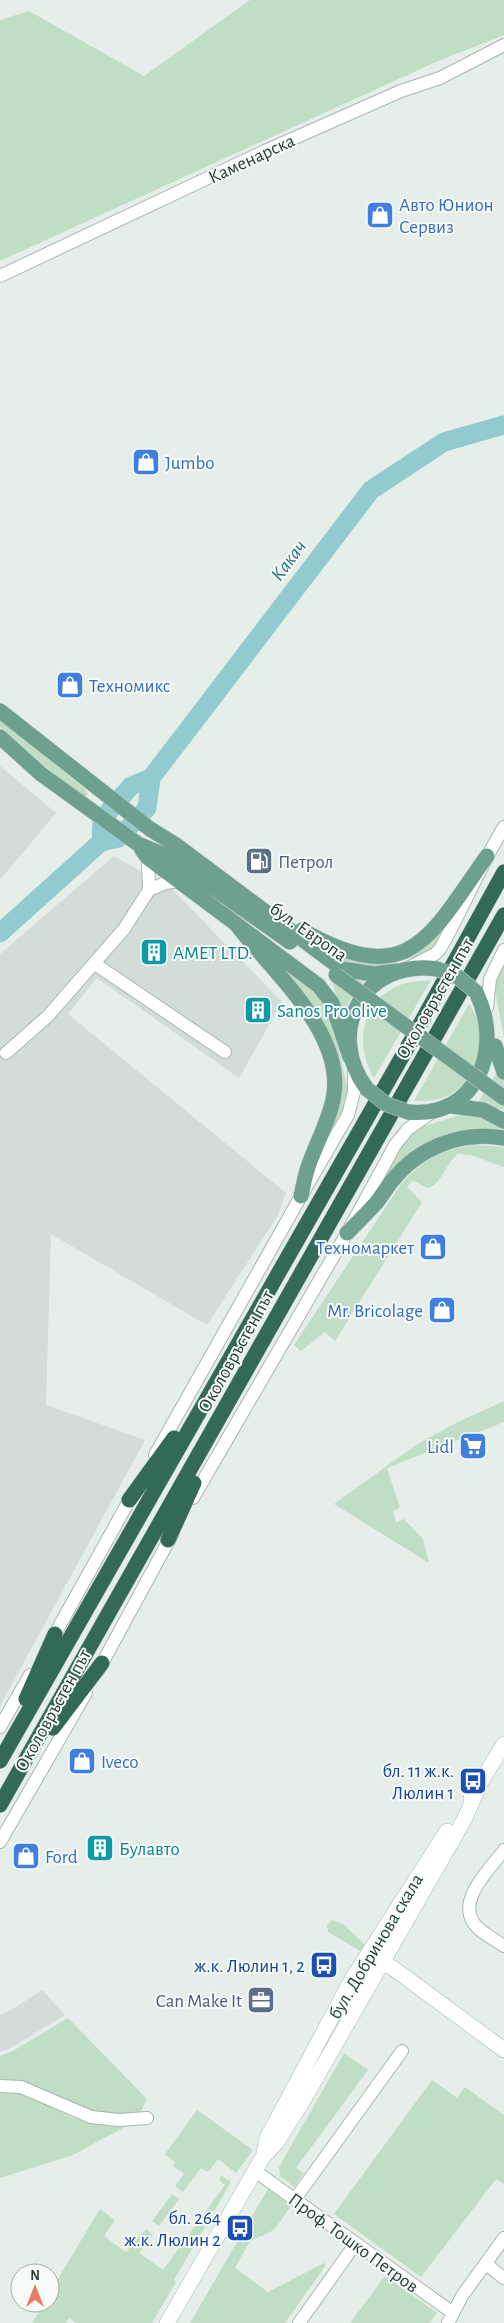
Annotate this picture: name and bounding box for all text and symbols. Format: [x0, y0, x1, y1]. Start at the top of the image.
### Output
street label: Каменарска [206, 131, 298, 188]
place label: Авто Юнион Сервиз [399, 196, 494, 237]
shop icon: Авто Юнион Сервиз [365, 200, 395, 230]
shop icon: Jumbo [131, 447, 161, 477]
place label: Jumbo [165, 454, 215, 473]
water label: Какач [267, 537, 310, 585]
shop icon: Техномикс [55, 670, 85, 700]
place label: Техномикс [89, 677, 170, 696]
fuel station icon: Петрол [244, 846, 274, 876]
place label: Петрол [278, 853, 333, 872]
street label: бул. Европа [266, 899, 350, 966]
street label: Околовръстен път [393, 935, 478, 1062]
building icon: AMET LTD. [139, 937, 169, 967]
place label: AMET LTD. [173, 944, 253, 963]
building icon: Sanos Pro olive [243, 995, 273, 1025]
place label: Sanos Pro olive [277, 1002, 387, 1021]
shop icon: Техномаркет [418, 1232, 448, 1262]
place label: Техномаркет [316, 1239, 414, 1258]
street label: Околовръстен път [195, 1287, 278, 1416]
shop icon: Mr. Bricolage [427, 1295, 457, 1325]
place label: Mr. Bricolage [327, 1302, 423, 1321]
supermarket icon: Lidl [458, 1431, 488, 1461]
place label: Lidl [427, 1438, 454, 1457]
street label: Околовръстен път [12, 1646, 95, 1775]
shop icon: Iveco [67, 1746, 97, 1776]
place label: Iveco [101, 1753, 139, 1772]
place label: бл. 11 ж.к. Люлин 1 [382, 1762, 454, 1803]
bus stop icon: бл. 11 ж.к. Люлин 1 [458, 1766, 488, 1796]
building icon: Булавто [85, 1833, 115, 1863]
place label: Булавто [119, 1840, 180, 1859]
shop icon: Ford [11, 1841, 41, 1871]
place label: Ford [45, 1848, 78, 1867]
street label: бул. Добринова скала [326, 1871, 427, 2023]
bus stop icon: ж.к. Люлин 1, 2 [309, 1950, 339, 1980]
place label: ж.к. Люлин 1, 2 [194, 1957, 305, 1976]
office icon: Can Make It [246, 1985, 276, 2015]
place label: Can Make It [156, 1992, 242, 2011]
street label: Проф. Тошко Петров [285, 2190, 422, 2297]
place label: бл. 264 ж.к. Люлин 2 [124, 2209, 221, 2250]
bus stop icon: бл. 264 ж.к. Люлин 2 [225, 2213, 255, 2243]
north arrow [10, 2263, 60, 2313]
text: N [30, 2269, 40, 2283]

